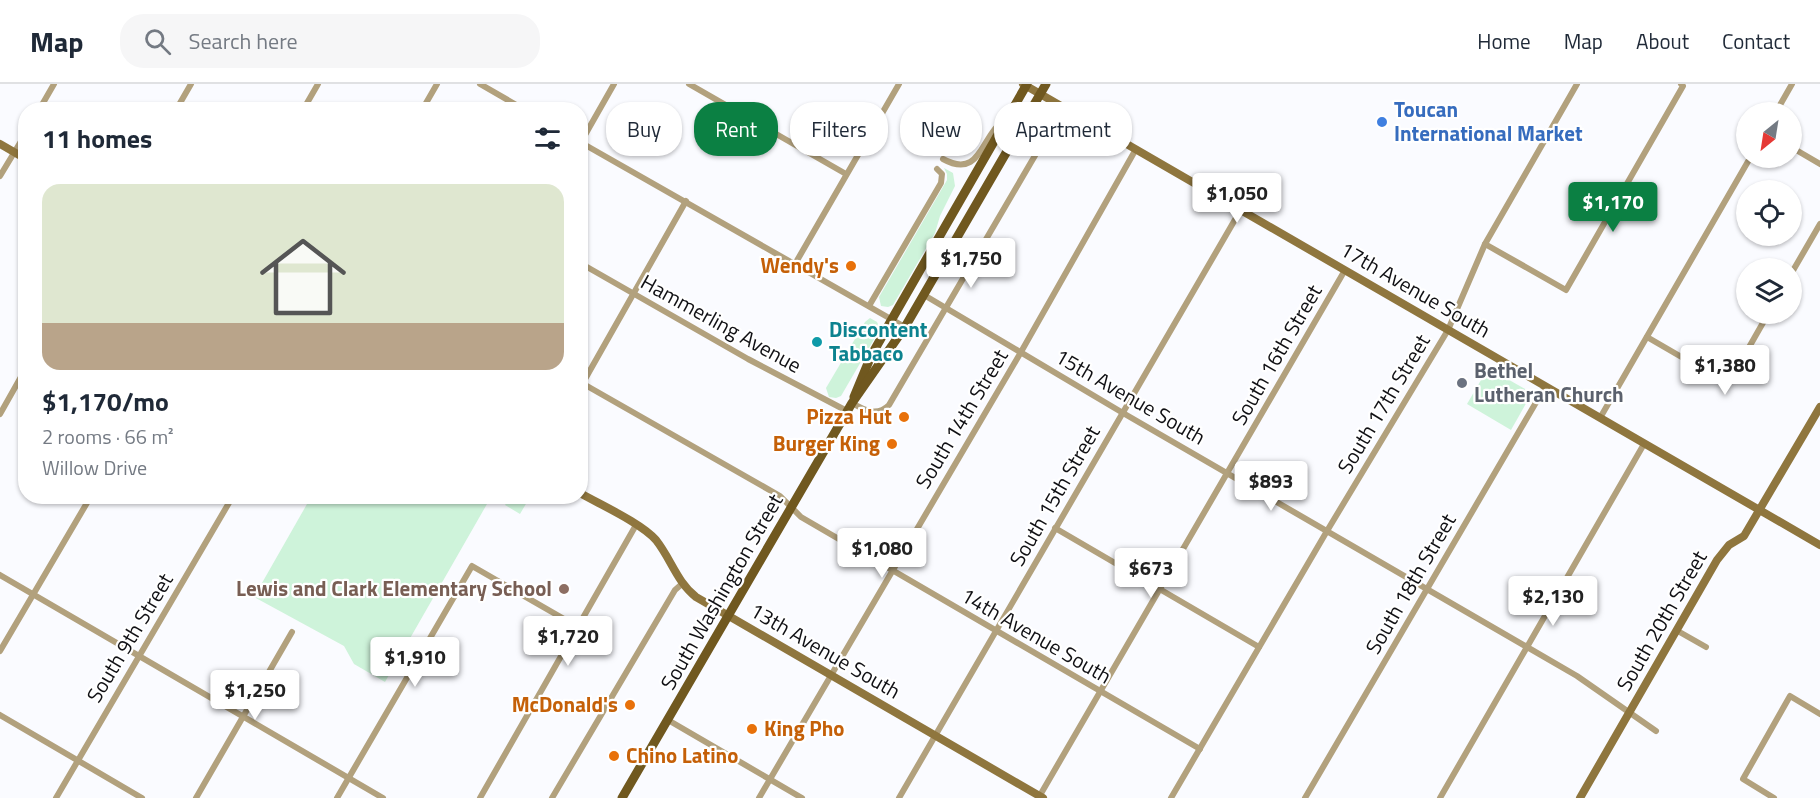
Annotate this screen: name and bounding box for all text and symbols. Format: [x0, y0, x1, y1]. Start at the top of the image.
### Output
search box [120, 14, 540, 68]
text: Map [30, 20, 84, 63]
text: Search here [189, 24, 298, 58]
icon: search [141, 25, 174, 58]
text: Home [1477, 25, 1531, 57]
text: Map [1564, 25, 1603, 57]
text: About [1636, 25, 1689, 57]
text: Contact [1722, 25, 1790, 57]
place label: Toucan International Market [1394, 93, 1583, 149]
chip: Buy [606, 102, 682, 156]
chip: Rent [694, 102, 778, 156]
chip: Filters [790, 102, 888, 156]
chip: New [900, 102, 982, 156]
chip: Apartment [994, 102, 1132, 156]
north arrow [1736, 102, 1802, 168]
map controls [1736, 102, 1802, 324]
marker: Toucan International Market [1375, 115, 1389, 129]
text: 11 homes [42, 119, 152, 158]
icon: filters [531, 122, 564, 155]
pin: $1,050 [1188, 173, 1286, 224]
text: $1,050 [1206, 177, 1268, 208]
button: locate [1736, 180, 1802, 246]
pin: $1,170 [1564, 182, 1662, 233]
text: $1,170 [1582, 186, 1644, 217]
icon: home [249, 223, 357, 331]
street label: 17th Avenue South [1334, 233, 1497, 345]
pin: $1,750 [922, 238, 1020, 289]
text: $1,750 [940, 242, 1002, 273]
place label: Wendy's [761, 249, 839, 281]
button: layers [1736, 258, 1802, 324]
marker: Wendy's [844, 259, 858, 273]
street label: Hammerling Avenue [635, 266, 808, 381]
street label: South 16th Street [1223, 278, 1330, 431]
place label: Discontent Tabbaco [829, 313, 928, 369]
street label: South 17th Street [1329, 327, 1438, 479]
marker: Discontent Tabbaco [810, 335, 824, 349]
street label: 15th Avenue South [1049, 340, 1212, 452]
street label: South 14th Street [907, 342, 1016, 494]
pin: $1,380 [1676, 345, 1774, 396]
text: $1,380 [1694, 349, 1756, 380]
place label: Bethel Lutheran Church [1474, 354, 1624, 410]
marker: Bethel Lutheran Church [1455, 376, 1469, 390]
text: $1,170/mo [42, 382, 169, 421]
place label: Pizza Hut [806, 400, 892, 432]
marker: Pizza Hut [897, 410, 911, 424]
street label: South 15th Street [1001, 419, 1108, 572]
text: 2 rooms · 66 m² [42, 421, 174, 452]
place label: Burger King [773, 427, 880, 459]
marker: Burger King [885, 437, 899, 451]
text: Willow Drive [42, 452, 147, 483]
pin: $893 [1235, 461, 1307, 512]
text: $893 [1249, 465, 1293, 496]
street label: South Washington Street [652, 487, 791, 696]
street label: South 18th Street [1357, 507, 1464, 660]
pin: $1,080 [833, 528, 931, 579]
text: $1,080 [851, 532, 913, 563]
street label: South 20th Street [1608, 544, 1715, 697]
pin: $673 [1115, 548, 1187, 599]
text: $673 [1129, 552, 1173, 583]
street label: South 9th Street [78, 566, 181, 708]
place label: Lewis and Clark Elementary School [236, 572, 552, 604]
pin: $2,130 [1504, 576, 1602, 627]
street label: 14th Avenue South [955, 579, 1118, 691]
text: $2,130 [1522, 580, 1584, 611]
marker: Lewis and Clark Elementary School [557, 582, 571, 596]
street label: 13th Avenue South [744, 594, 907, 706]
pin: $1,720 [519, 616, 617, 667]
text: $1,720 [537, 620, 599, 651]
pin: $1,910 [366, 637, 464, 688]
text: $1,910 [384, 641, 446, 672]
pin: $1,250 [206, 670, 304, 721]
text: $1,250 [224, 674, 286, 705]
place label: McDonald's [512, 688, 618, 720]
marker: McDonald's [623, 698, 637, 712]
place label: King Pho [764, 712, 844, 744]
marker: King Pho [745, 722, 759, 736]
place label: Chino Latino [626, 739, 738, 771]
marker: Chino Latino [607, 749, 621, 763]

